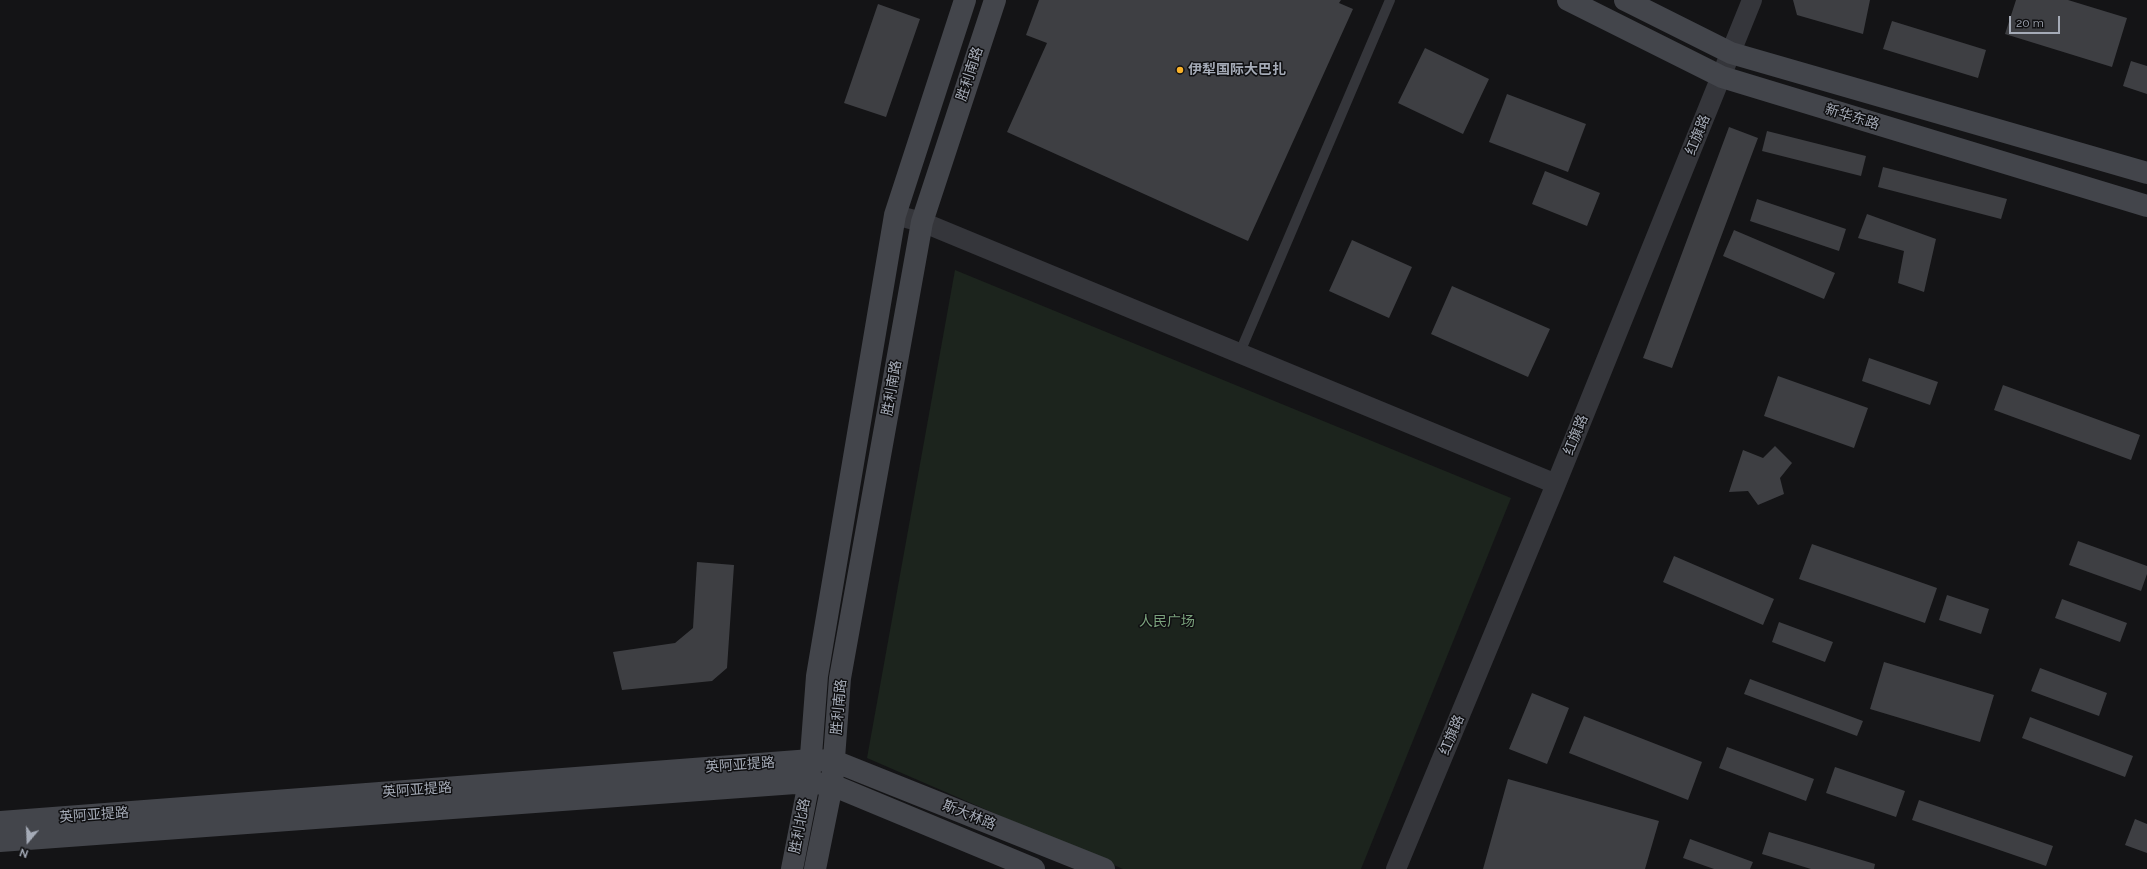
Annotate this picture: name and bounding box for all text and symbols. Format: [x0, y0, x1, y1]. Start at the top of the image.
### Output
scale bar [2011, 8, 2062, 34]
text: 20 m [2016, 16, 2044, 30]
street label: 胜利南路 [953, 45, 987, 103]
place label: 伊犁国际大巴扎 [1188, 62, 1286, 78]
marker: 伊犁国际大巴扎 [1175, 65, 1185, 75]
street label: 新华东路 [1823, 101, 1881, 133]
street label: 红旗路 [1682, 112, 1714, 158]
street label: 胜利南路 [879, 359, 905, 417]
street label: 红旗路 [1560, 412, 1592, 458]
park label: 人民广场 [1139, 614, 1195, 630]
street label: 胜利南路 [828, 678, 850, 736]
street label: 红旗路 [1436, 712, 1468, 758]
street label: 英阿亚提路 [704, 754, 776, 776]
street label: 英阿亚提路 [381, 779, 453, 801]
street label: 胜利北路 [786, 797, 814, 855]
street label: 斯大林路 [940, 797, 998, 833]
street label: 英阿亚提路 [58, 804, 130, 826]
north arrow [8, 821, 48, 861]
text: N [18, 845, 30, 860]

